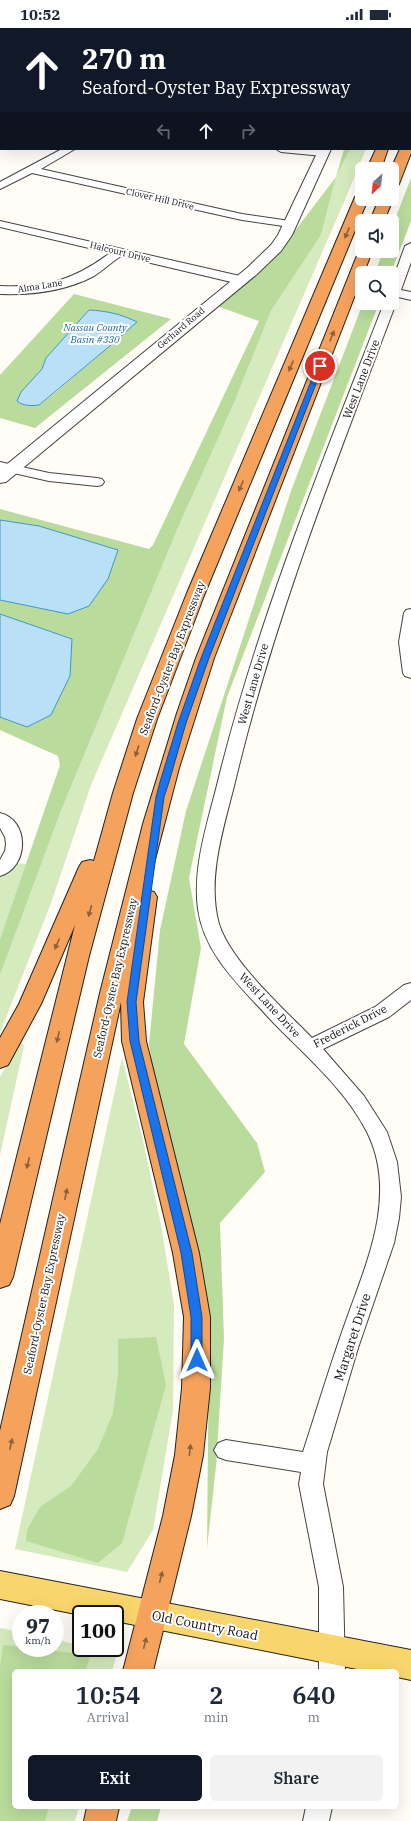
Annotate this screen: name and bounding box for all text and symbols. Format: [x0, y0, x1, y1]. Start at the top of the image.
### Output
text: 10:52 [20, 5, 61, 24]
text: 270 m [82, 40, 166, 77]
icon: ahead [16, 44, 68, 96]
text: Seaford-Oyster Bay Expressway [82, 76, 350, 99]
icon: left [153, 120, 175, 142]
icon: ahead [195, 120, 217, 142]
icon: right [237, 120, 259, 142]
north arrow [355, 162, 399, 206]
map controls [355, 162, 399, 310]
street label: Clover Hill Drive [125, 185, 195, 212]
button: sound [355, 214, 399, 258]
one-way arrow [344, 228, 350, 239]
street label: Halcourt Drive [89, 239, 152, 264]
button: search [355, 266, 399, 310]
street label: Alma Lane [17, 277, 63, 294]
street label: Gerhard Road [155, 304, 207, 351]
water label: Nassau County Basin #330 [62, 321, 128, 346]
one-way arrow [329, 330, 335, 342]
street label: West Lane Drive [339, 337, 383, 421]
pin [303, 349, 337, 383]
icon: arrive [309, 355, 331, 377]
one-way arrow [288, 360, 294, 372]
one-way arrow [238, 480, 244, 491]
street label: Seaford-Oyster Bay Expressway [136, 579, 208, 737]
street label: West Lane Drive [235, 642, 271, 726]
one-way arrow [134, 745, 140, 757]
street label: Seaford-Oyster Bay Expressway [90, 896, 140, 1059]
one-way arrow [87, 905, 93, 917]
one-way arrow [53, 938, 59, 950]
street label: West Lane Drive [236, 970, 304, 1040]
street label: Frederick Drive [311, 1001, 389, 1051]
one-way arrow [55, 1031, 61, 1043]
one-way arrow [24, 1157, 30, 1170]
one-way arrow [64, 1188, 70, 1200]
street label: Seaford-Oyster Bay Expressway [20, 1212, 68, 1376]
street label: Margaret Drive [330, 1291, 375, 1383]
position arrow [176, 1339, 218, 1381]
one-way arrow [9, 1438, 15, 1450]
one-way arrow [187, 1444, 193, 1456]
one-way arrow [159, 1571, 165, 1583]
speed limit sign: 100 [72, 1605, 124, 1657]
street label: Old Country Road [150, 1607, 260, 1644]
text: 97 [26, 1612, 50, 1639]
text: km/h [25, 1634, 51, 1647]
one-way arrow [142, 1637, 148, 1649]
text: 10:54 [76, 1679, 140, 1711]
text: 2 [209, 1679, 223, 1711]
text: 640 [292, 1679, 335, 1711]
text: Arrival [87, 1709, 129, 1726]
text: min [204, 1709, 229, 1726]
text: m [308, 1709, 320, 1726]
button: Exit [28, 1755, 202, 1801]
button: Share [210, 1755, 383, 1801]

